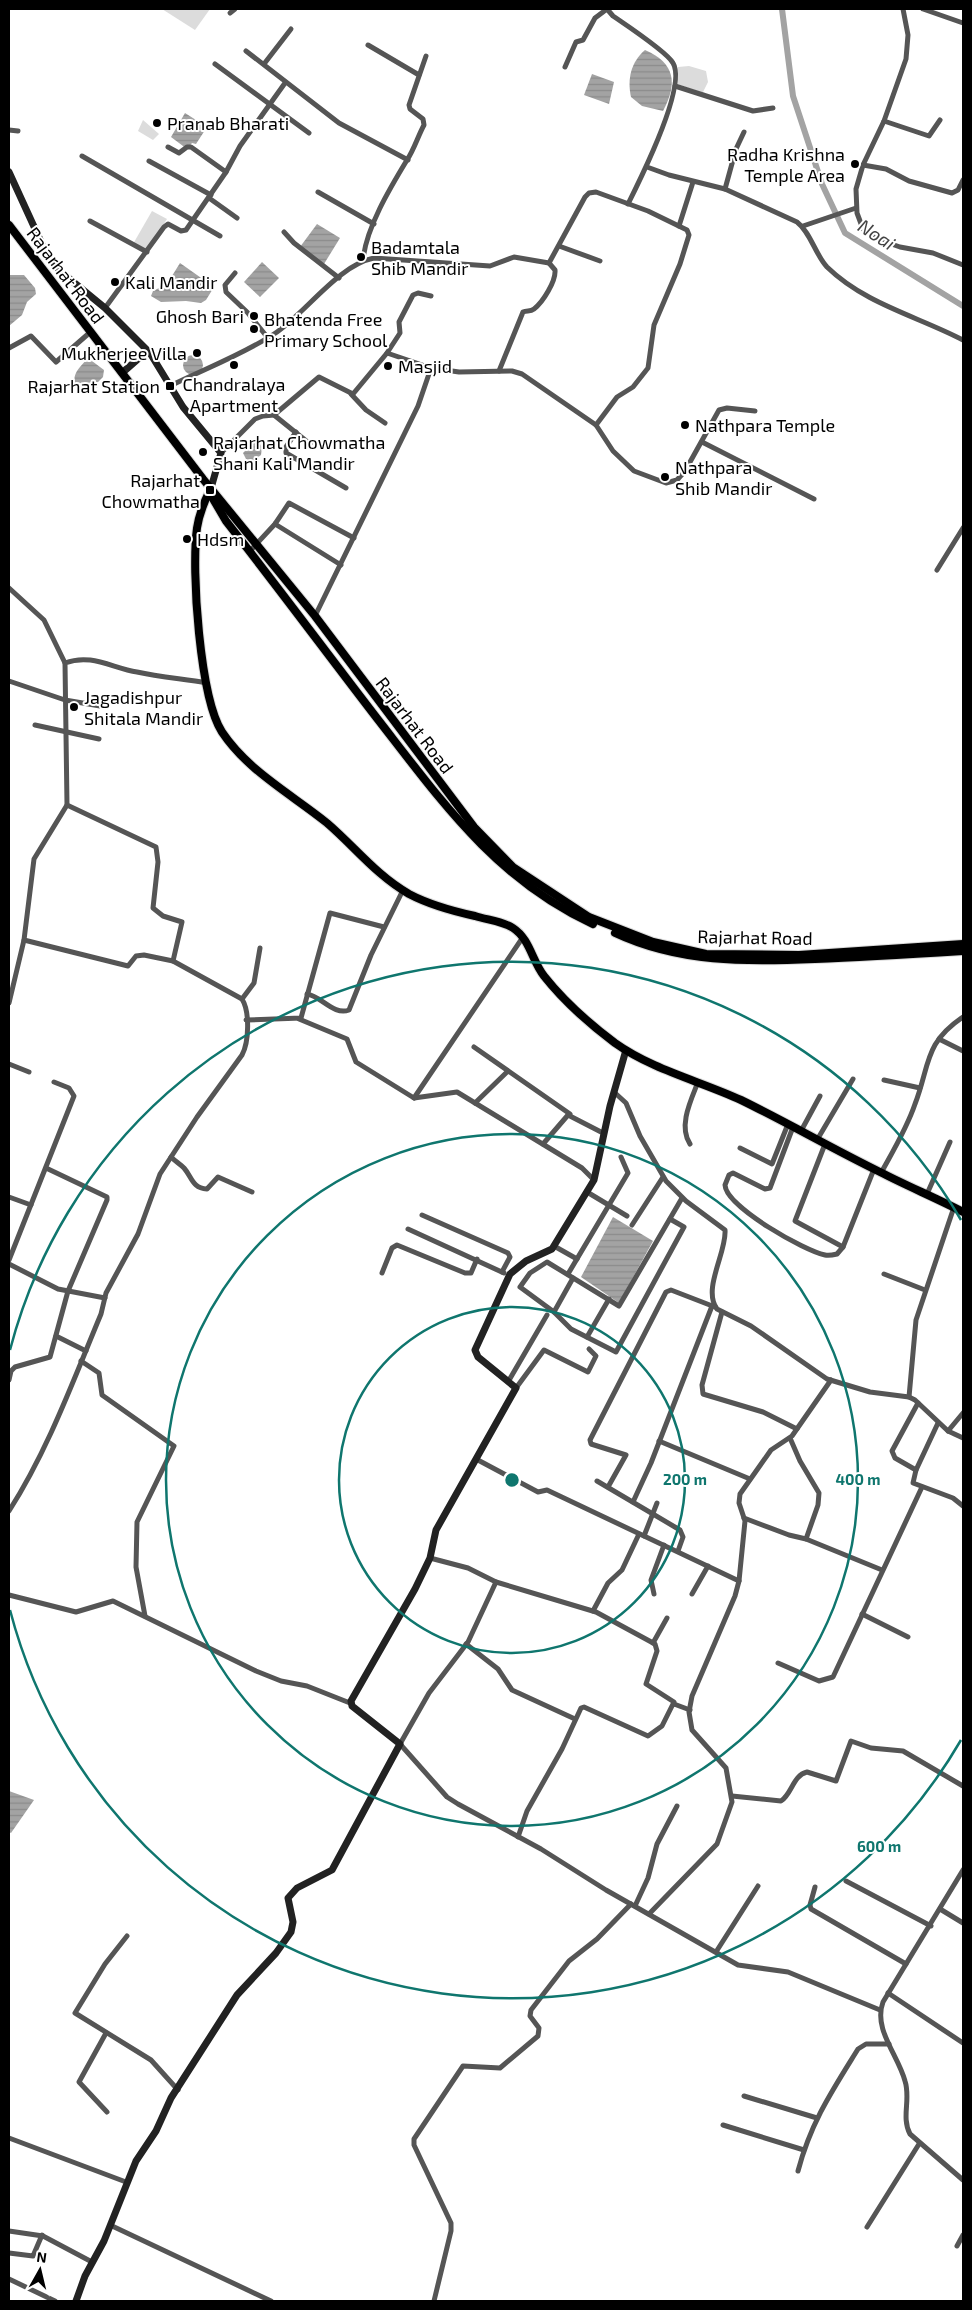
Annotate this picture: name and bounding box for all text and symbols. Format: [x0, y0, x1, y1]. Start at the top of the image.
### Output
place label: Pranab Bharati [167, 112, 289, 134]
marker: Pranab Bharati [151, 117, 163, 129]
place label: Radha Krishna Temple Area [727, 143, 845, 186]
marker: Radha Krishna Temple Area [849, 158, 861, 170]
water label: Noai [854, 214, 900, 255]
street label: Rajarhat Road [23, 222, 109, 328]
place label: Badamtala Shib Mandir [371, 236, 468, 279]
marker: Badamtala Shib Mandir [355, 251, 367, 263]
place label: Kali Mandir [125, 271, 217, 293]
marker: Kali Mandir [109, 276, 121, 288]
place label: Ghosh Bari [156, 305, 244, 327]
place label: Bhatenda Free Primary School [264, 308, 388, 351]
marker: Ghosh Bari [248, 310, 260, 322]
marker: Bhatenda Free Primary School [248, 323, 260, 335]
place label: Mukherjee Villa [61, 342, 187, 364]
marker: Mukherjee Villa [191, 347, 203, 359]
place label: Masjid [398, 355, 452, 377]
marker: Chandralaya Apartment [228, 359, 240, 371]
marker: Masjid [382, 360, 394, 372]
place label: Chandralaya Apartment [182, 373, 286, 416]
place label: Rajarhat Station [27, 375, 160, 397]
marker: Rajarhat Station [164, 380, 176, 392]
place label: Nathpara Temple [695, 414, 835, 436]
marker: Nathpara Temple [679, 419, 691, 431]
place label: Rajarhat Chowmatha Shani Kali Mandir [213, 431, 385, 474]
marker: Rajarhat Chowmatha Shani Kali Mandir [197, 446, 209, 458]
place label: Nathpara Shib Mandir [675, 456, 772, 499]
place label: Rajarhat Chowmatha [101, 469, 200, 512]
marker: Nathpara Shib Mandir [659, 471, 671, 483]
marker: Rajarhat Chowmatha [204, 484, 216, 496]
place label: Hdsm [197, 528, 244, 550]
marker: Hdsm [181, 533, 193, 545]
street label: Rajarhat Road [372, 672, 458, 778]
place label: Jagadishpur Shitala Mandir [84, 686, 203, 729]
marker: Jagadishpur Shitala Mandir [68, 701, 80, 713]
street label: Rajarhat Road [697, 925, 813, 949]
text: 200 m [663, 1470, 707, 1488]
text: 400 m [836, 1470, 880, 1488]
centre of rings [503, 1471, 521, 1489]
text: 600 m [857, 1837, 901, 1855]
north arrow [15, 2245, 65, 2295]
text: N [36, 2248, 48, 2266]

